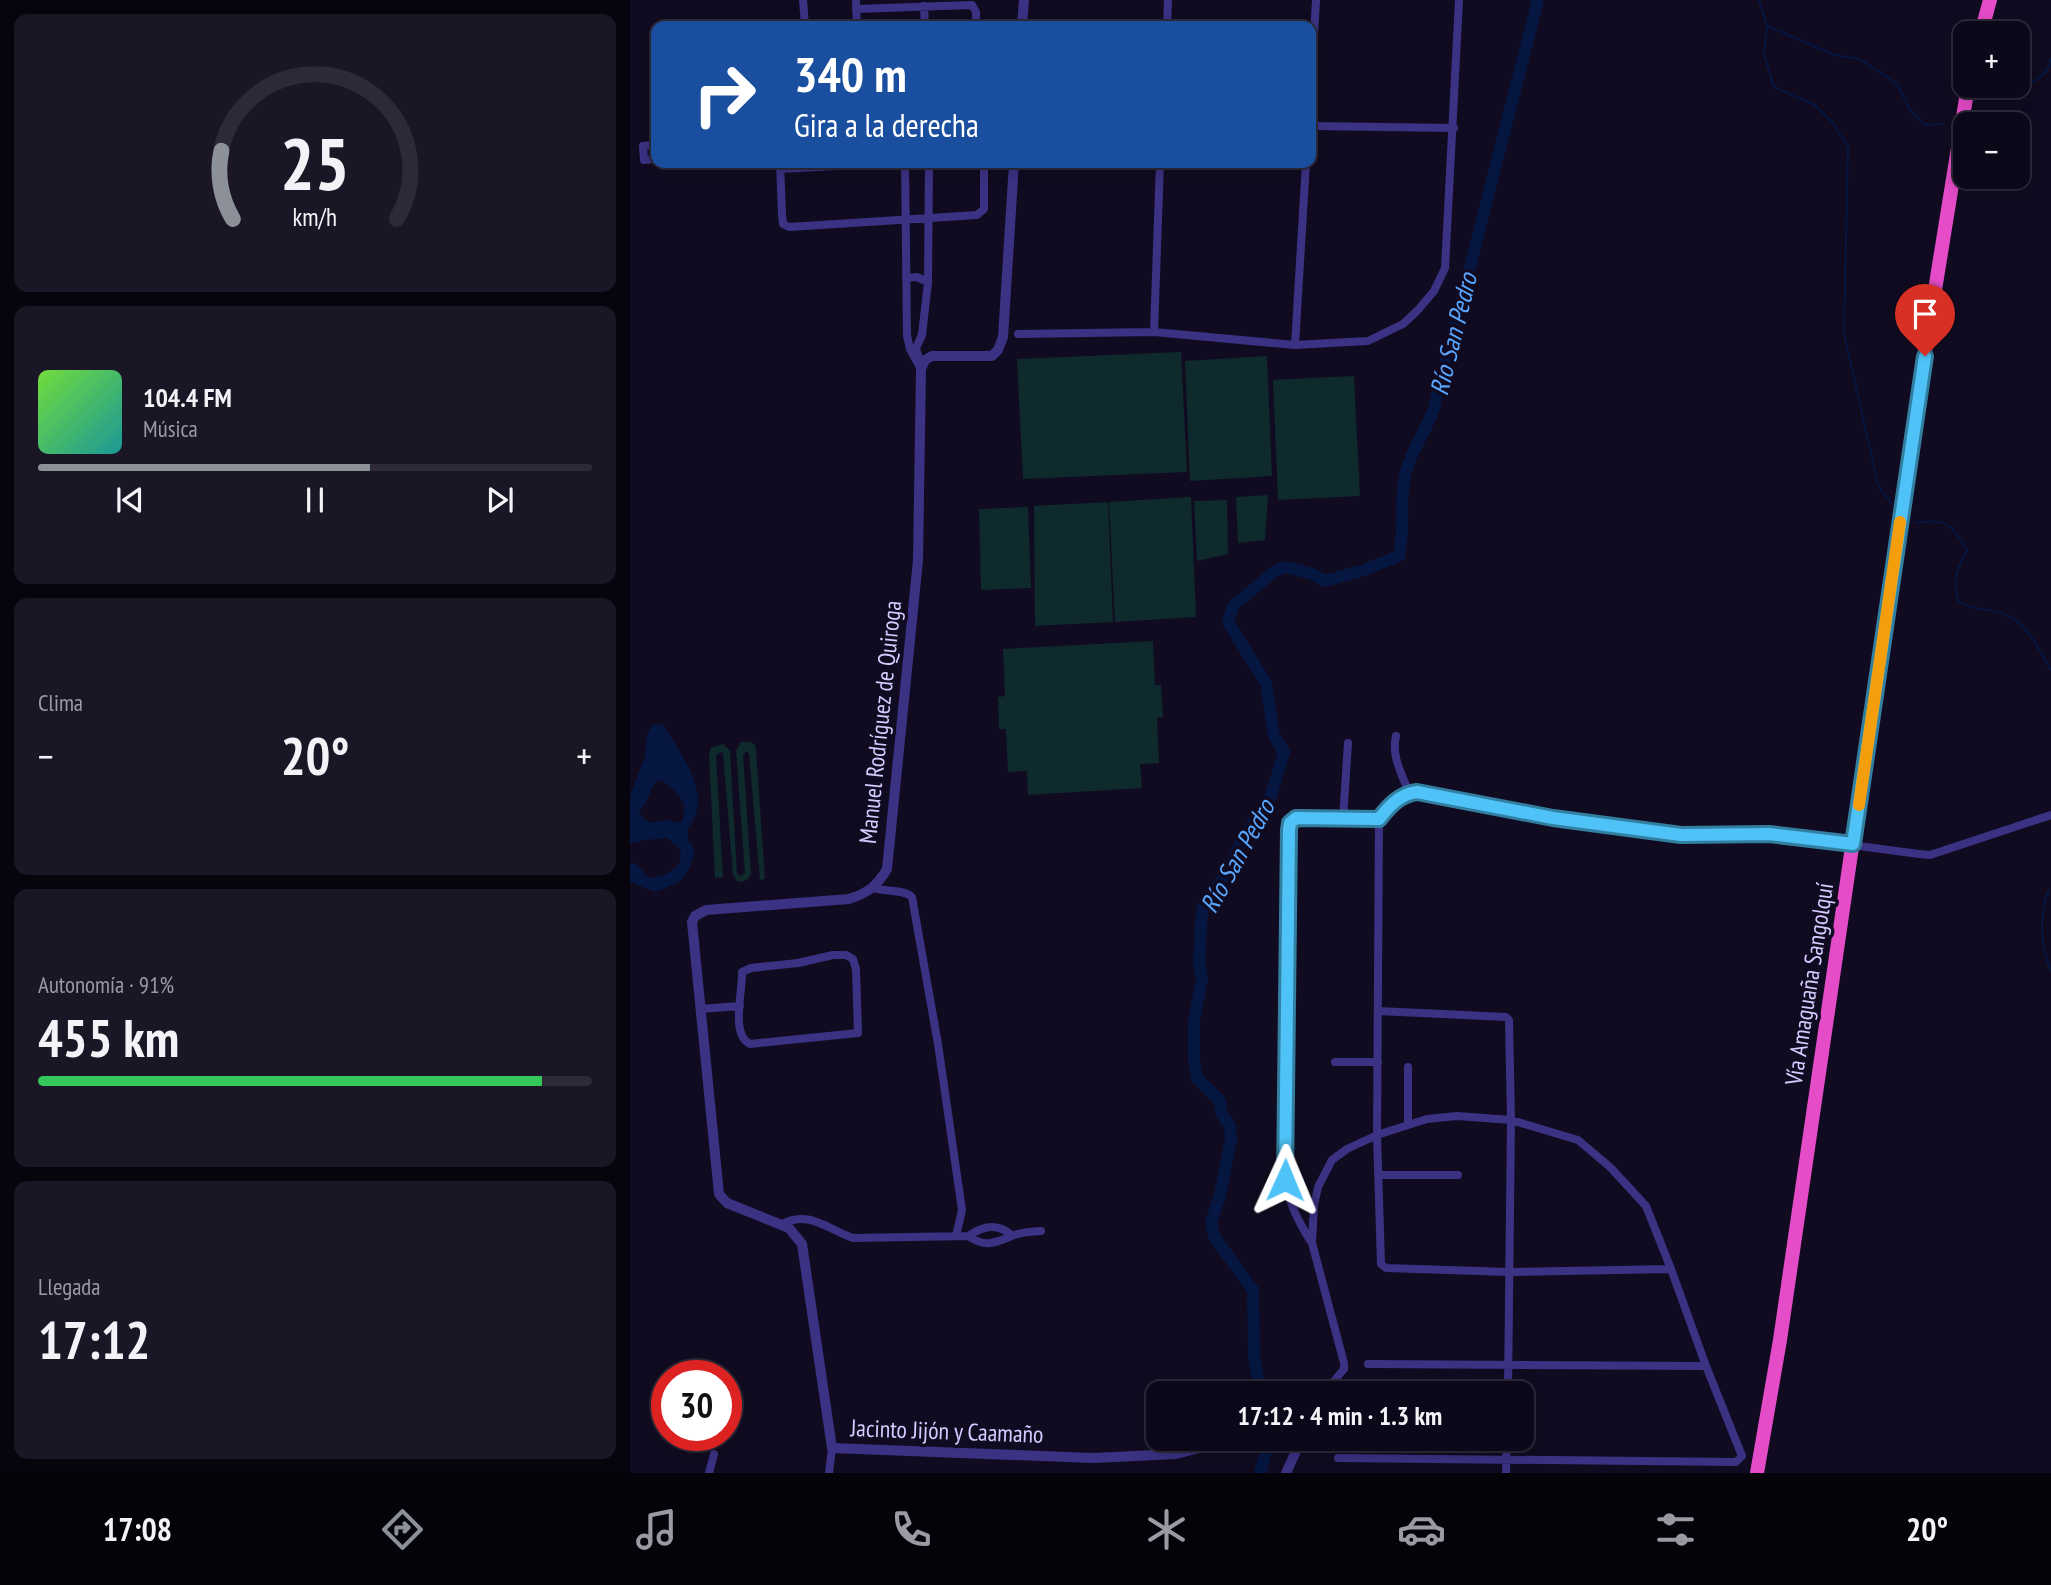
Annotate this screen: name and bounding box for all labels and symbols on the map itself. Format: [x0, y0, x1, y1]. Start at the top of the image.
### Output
water label: Río San Pedro [1422, 268, 1485, 398]
pin [1895, 284, 1955, 356]
street label: Manuel Rodríguez de Quiroga [852, 599, 908, 845]
water label: Río San Pedro [1192, 792, 1282, 919]
street label: Vía Amaguaña Sangolquí [1778, 881, 1840, 1088]
position arrow [1248, 1143, 1322, 1217]
speed limit sign: 30 [651, 1360, 742, 1451]
street label: Jacinto Jijón y Caamaño [849, 1412, 1044, 1450]

